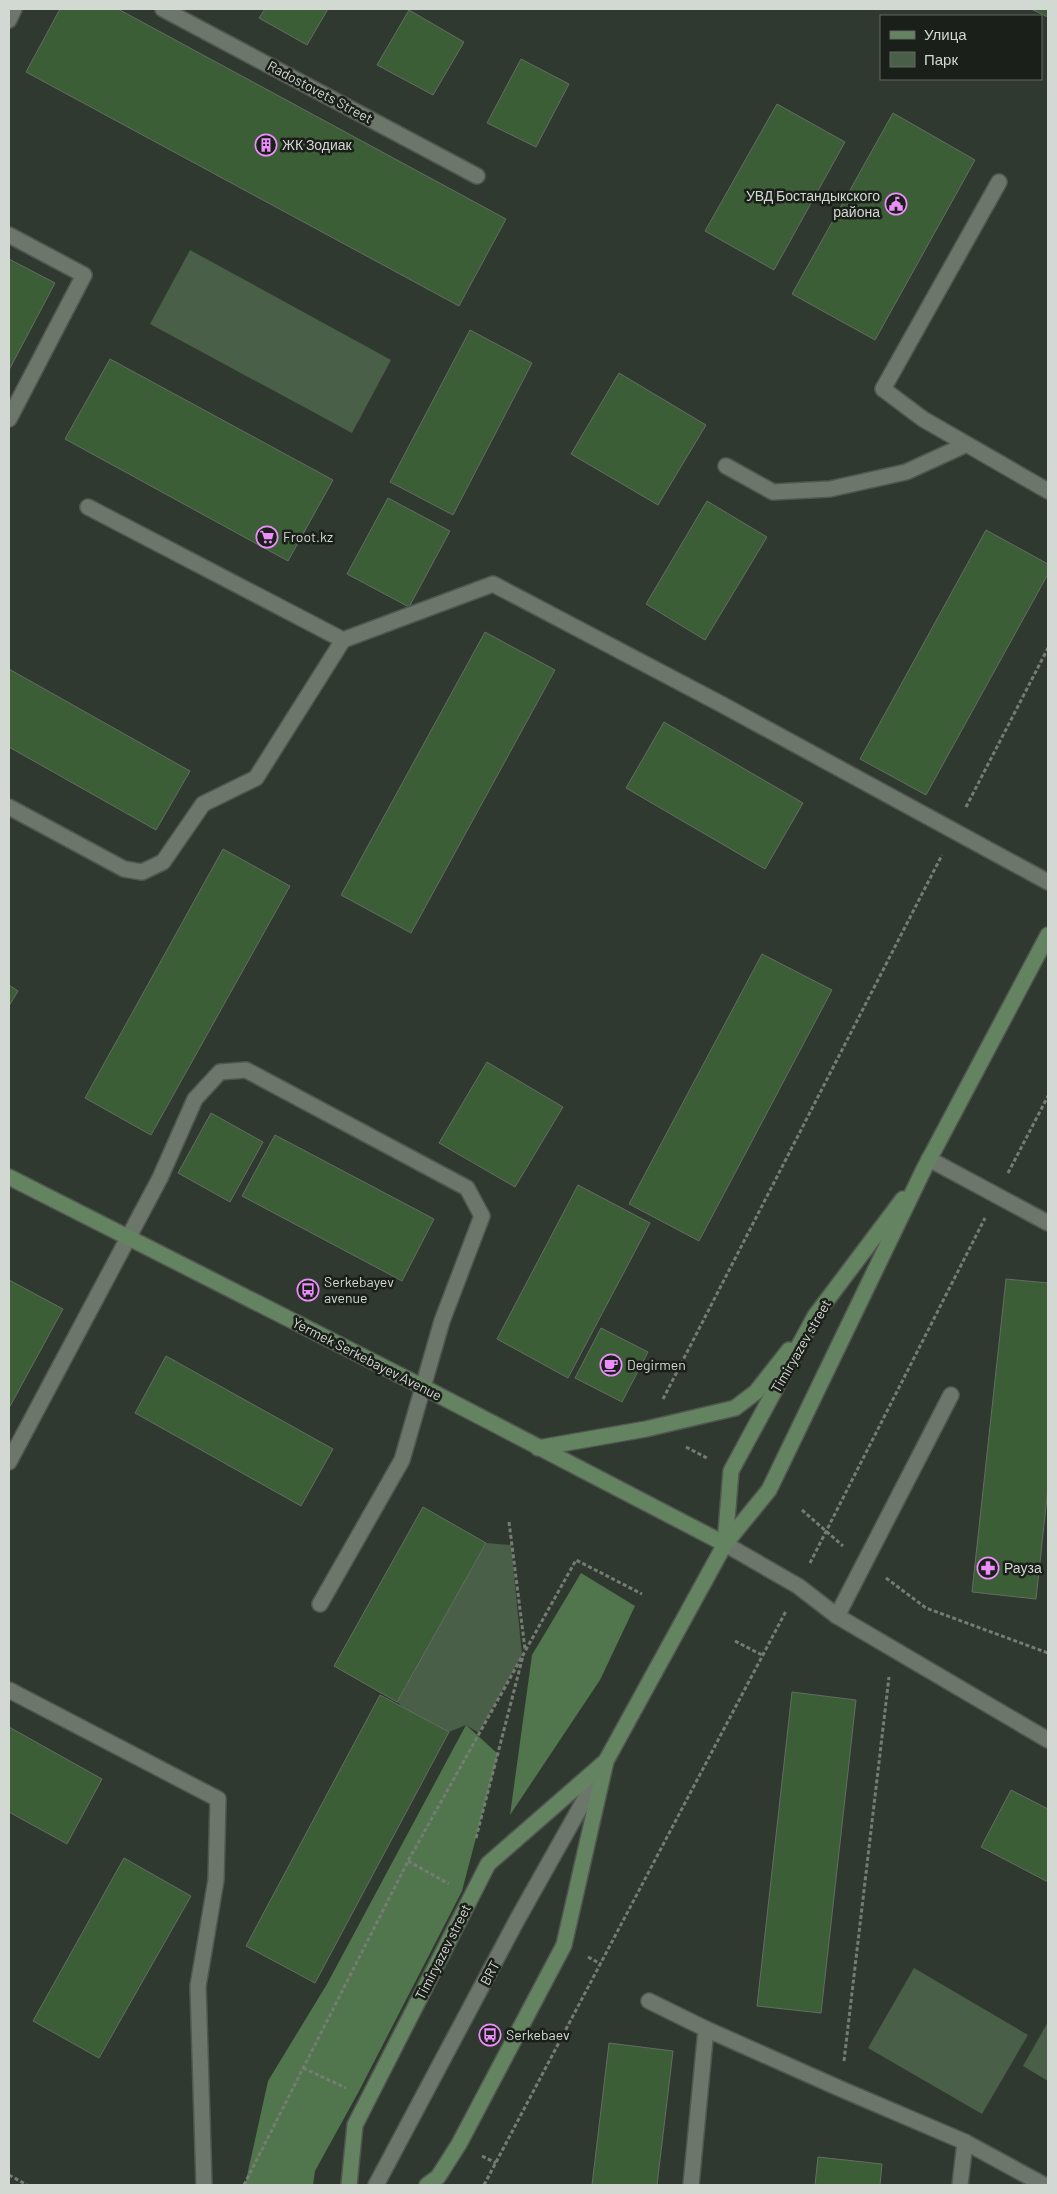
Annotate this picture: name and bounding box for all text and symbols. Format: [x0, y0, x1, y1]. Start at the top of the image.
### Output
legend [880, 15, 1042, 80]
text: Улица [924, 25, 967, 43]
text: Парк [924, 50, 958, 68]
street label: Radostovets Street [265, 57, 376, 126]
building icon: ЖК Зодиак [254, 133, 278, 157]
place label: ЖК Зодиак [282, 136, 353, 153]
place label: УВД Бостандыкского района [746, 187, 880, 220]
public building icon: УВД Бостандыкского района [884, 192, 908, 216]
supermarket icon: Froot.kz [255, 525, 279, 549]
place label: Froot.kz [283, 528, 333, 545]
place label: Serkebayev avenue [324, 1273, 394, 1306]
bus stop icon: Serkebayev avenue [296, 1278, 320, 1302]
street label: Timiryazev street [767, 1296, 834, 1396]
street label: Yermek Serkebayev Avenue [290, 1313, 445, 1404]
cafe icon: Degirmen [599, 1353, 623, 1377]
place label: Degirmen [627, 1356, 686, 1373]
pharmacy icon: Рауза [976, 1556, 1000, 1580]
place label: Рауза [1004, 1559, 1042, 1576]
street label: Timiryazev street [411, 1901, 474, 2002]
street label: BRT [476, 1958, 503, 1988]
bus stop icon: Serkebaev [478, 2023, 502, 2047]
place label: Serkebaev [506, 2026, 570, 2043]

